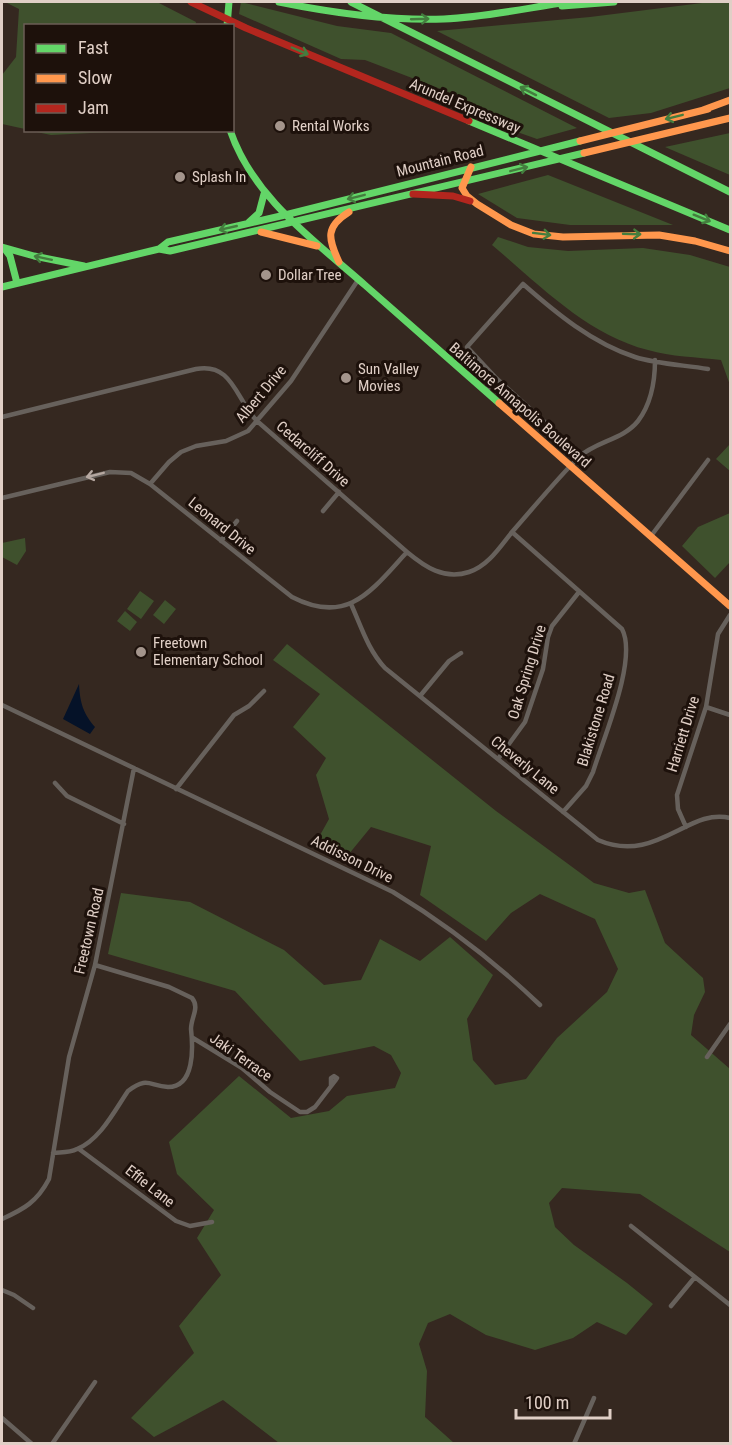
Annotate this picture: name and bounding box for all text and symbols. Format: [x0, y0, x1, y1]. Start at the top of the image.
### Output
one-way arrow [410, 13, 430, 24]
legend [24, 24, 234, 132]
text: Fast [78, 37, 109, 58]
one-way arrow [291, 46, 309, 57]
text: Slow [78, 67, 113, 88]
street label: Arundel Expressway [407, 75, 523, 137]
one-way arrow [520, 84, 538, 96]
text: Jam [78, 97, 109, 118]
one-way arrow [665, 111, 684, 123]
place label: Rental Works [292, 117, 370, 135]
marker: Rental Works [273, 119, 287, 133]
street label: Mountain Road [395, 141, 485, 181]
one-way arrow [510, 163, 529, 175]
place label: Splash In [192, 168, 246, 186]
marker: Splash In [173, 170, 187, 184]
one-way arrow [347, 191, 366, 203]
one-way arrow [692, 213, 711, 224]
one-way arrow [219, 223, 239, 234]
one-way arrow [531, 229, 551, 240]
one-way arrow [622, 229, 642, 240]
one-way arrow [34, 252, 53, 263]
place label: Dollar Tree [278, 266, 342, 284]
marker: Dollar Tree [259, 268, 273, 282]
street label: Baltimore Annapolis Boulevard [446, 339, 594, 471]
place label: Sun Valley Movies [358, 360, 419, 395]
street label: Albert Drive [232, 362, 290, 426]
marker: Sun Valley Movies [339, 371, 353, 385]
street label: Cedarcliff Drive [273, 417, 353, 491]
one-way arrow [86, 470, 105, 482]
street label: Leonard Drive [185, 493, 259, 559]
street label: Oak Spring Drive [504, 623, 550, 721]
place label: Freetown Elementary School [153, 634, 263, 669]
marker: Freetown Elementary School [134, 645, 148, 659]
street label: Blakistone Road [573, 672, 619, 768]
street label: Harriett Drive [663, 694, 703, 774]
street label: Cheverly Lane [487, 732, 563, 798]
street label: Addisson Drive [308, 831, 396, 887]
street label: Freetown Road [70, 886, 108, 976]
street label: Jaki Terrace [206, 1029, 276, 1085]
street label: Effie Lane [122, 1161, 178, 1211]
scale bar [516, 1382, 610, 1420]
text: 100 m [525, 1392, 569, 1413]

